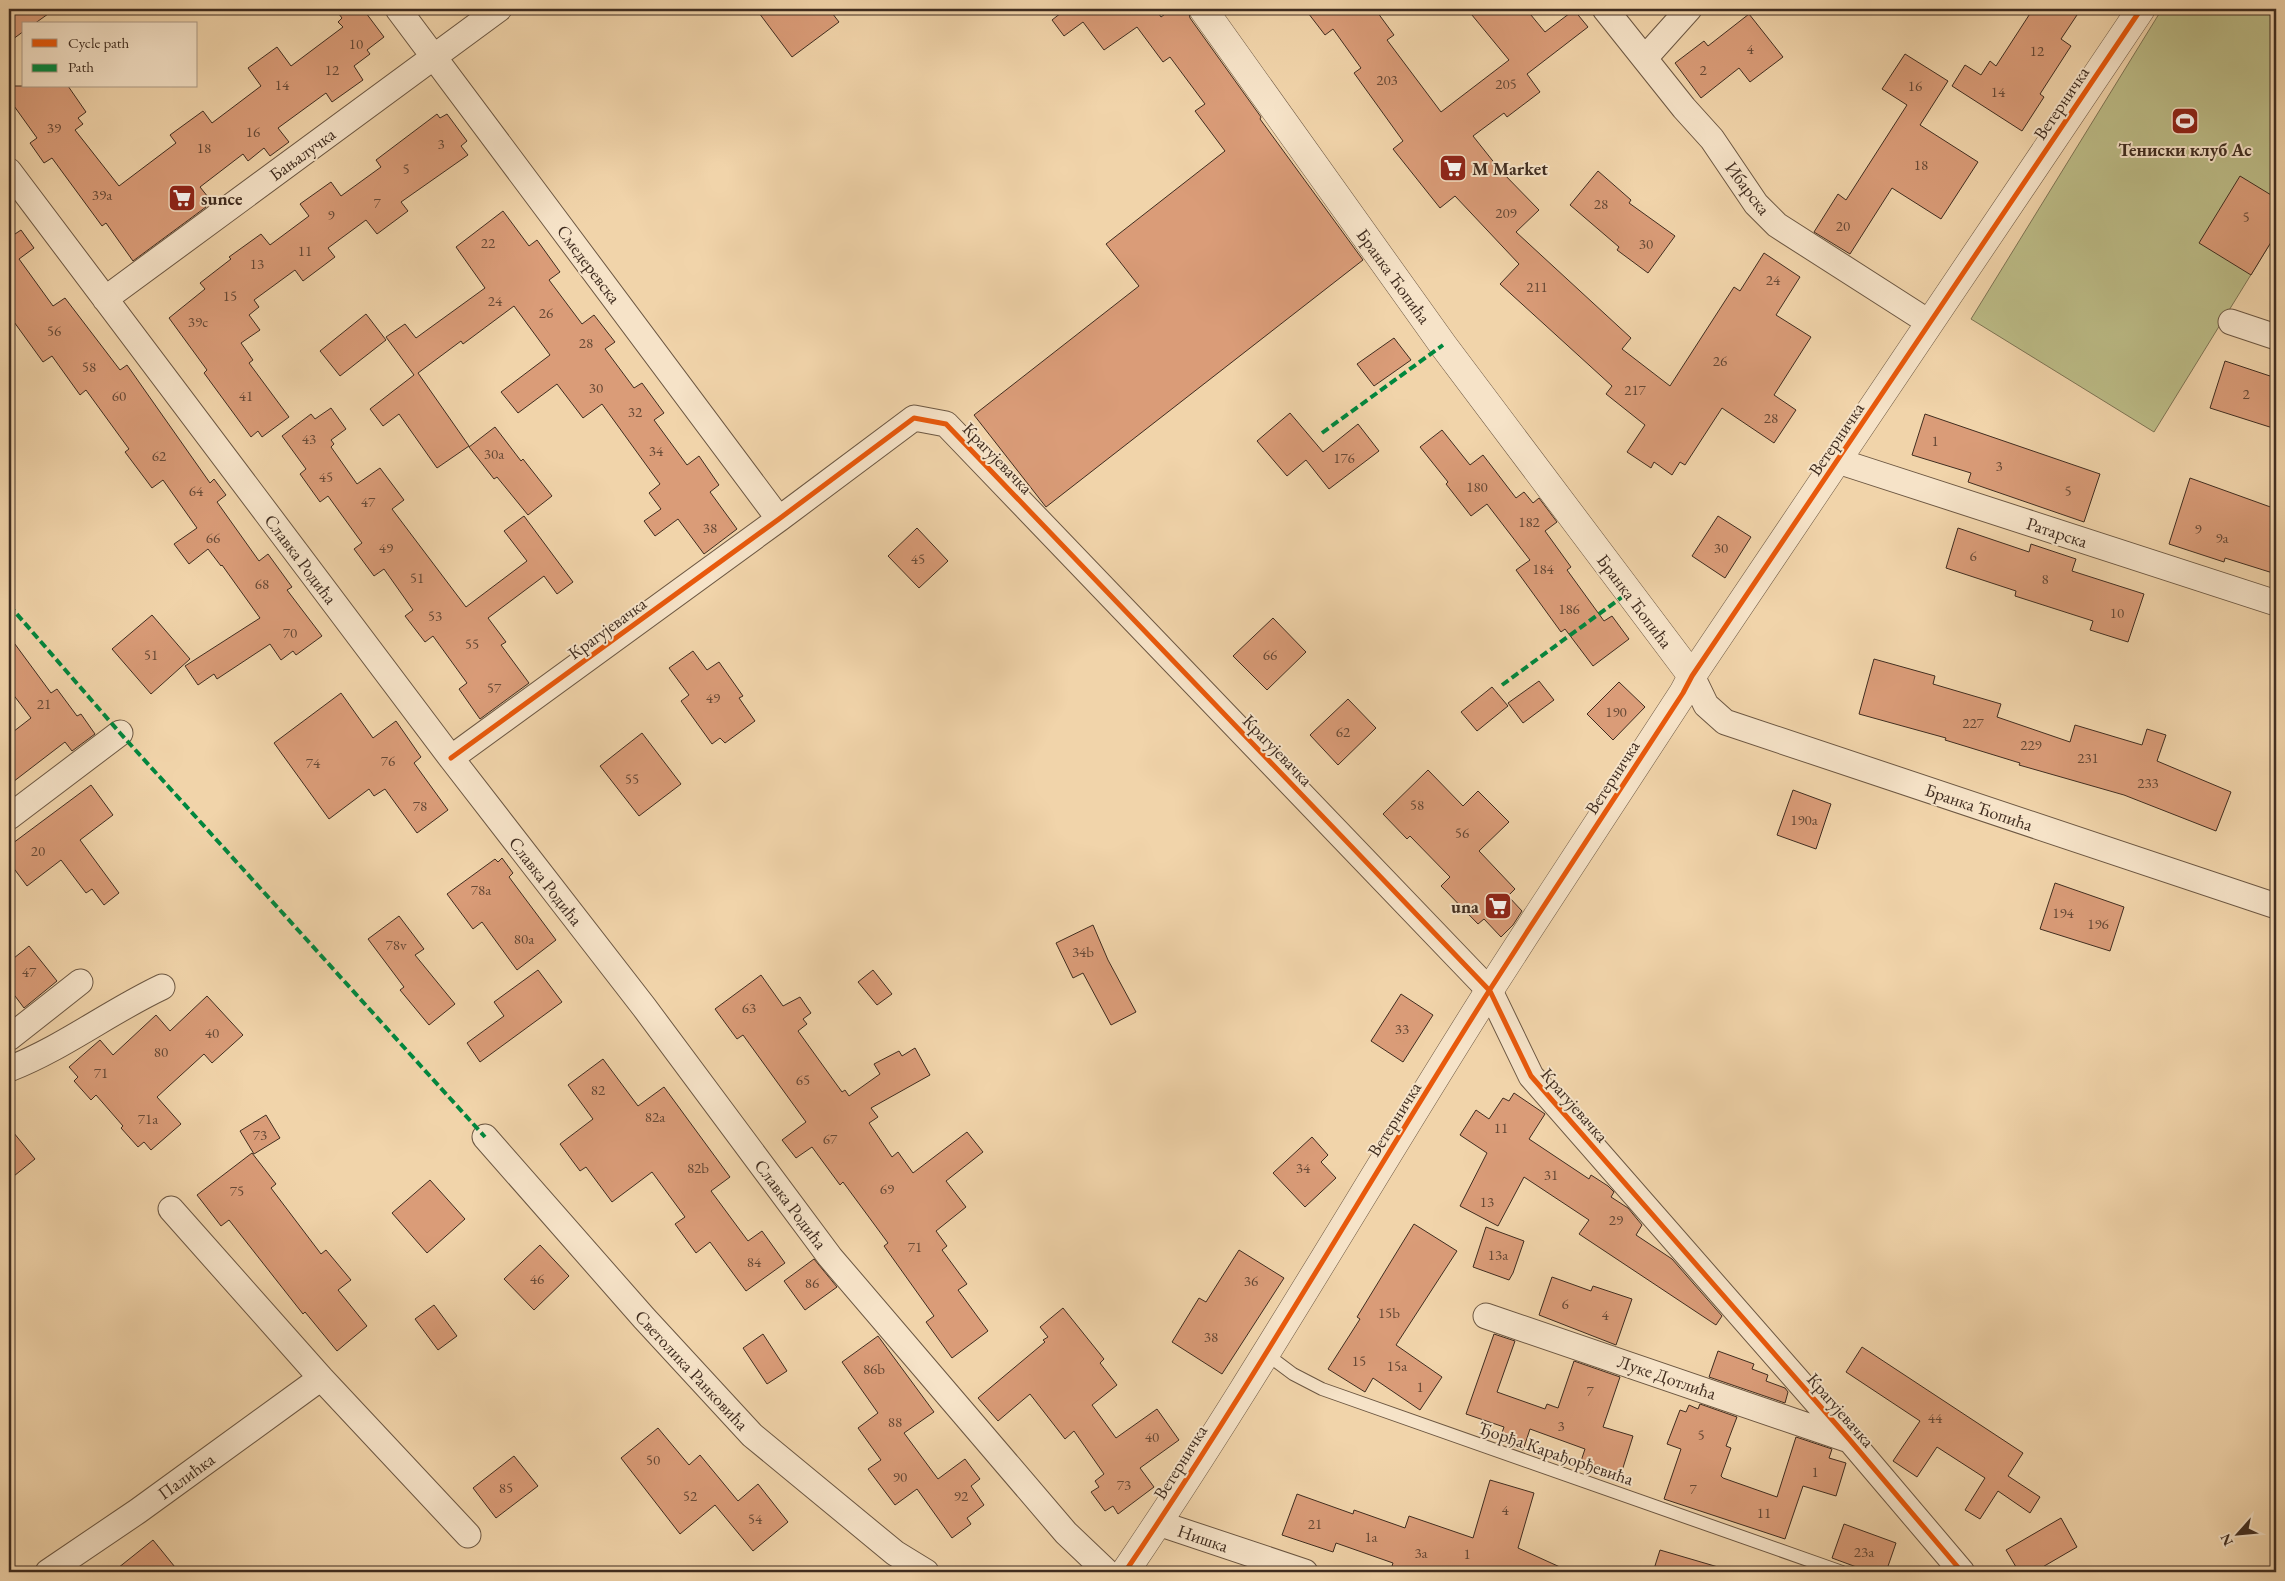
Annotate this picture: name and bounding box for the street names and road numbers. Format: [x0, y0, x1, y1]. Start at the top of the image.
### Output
street label: Ветерничка [2028, 61, 2094, 144]
street label: Бањалучка [264, 122, 340, 186]
street label: Ибарска [1720, 157, 1776, 220]
street label: Смедеревска [552, 220, 627, 309]
street label: Бранка Ћопића [1352, 224, 1437, 329]
street label: Ветерничка [1803, 397, 1869, 480]
street label: Крагујевачка [958, 417, 1039, 499]
street label: Славка Родића [260, 509, 343, 609]
street label: Ратарска [2024, 511, 2091, 553]
street label: Бранка Ћопића [1592, 549, 1679, 653]
street label: Крагујевачка [563, 591, 651, 664]
street label: Крагујевачка [1238, 709, 1319, 791]
street label: Ветерничка [1580, 735, 1645, 818]
street label: Бранка Ћопића [1922, 778, 2037, 836]
street label: Славка Родића [504, 832, 589, 931]
street label: Крагујевачка [1536, 1063, 1614, 1148]
street label: Ветерничка [1362, 1077, 1426, 1161]
street label: Славка Родића [750, 1154, 833, 1254]
street label: Светолика Ранковића [630, 1305, 754, 1436]
street label: Луке Дотлића [1615, 1349, 1720, 1405]
street label: Крагујевачка [1802, 1368, 1880, 1453]
street label: Ђорђа Карађорђевића [1475, 1416, 1637, 1491]
street label: Ветерничка [1148, 1420, 1212, 1504]
street label: Палићка [153, 1447, 220, 1504]
street label: Нишка [1175, 1519, 1232, 1558]

